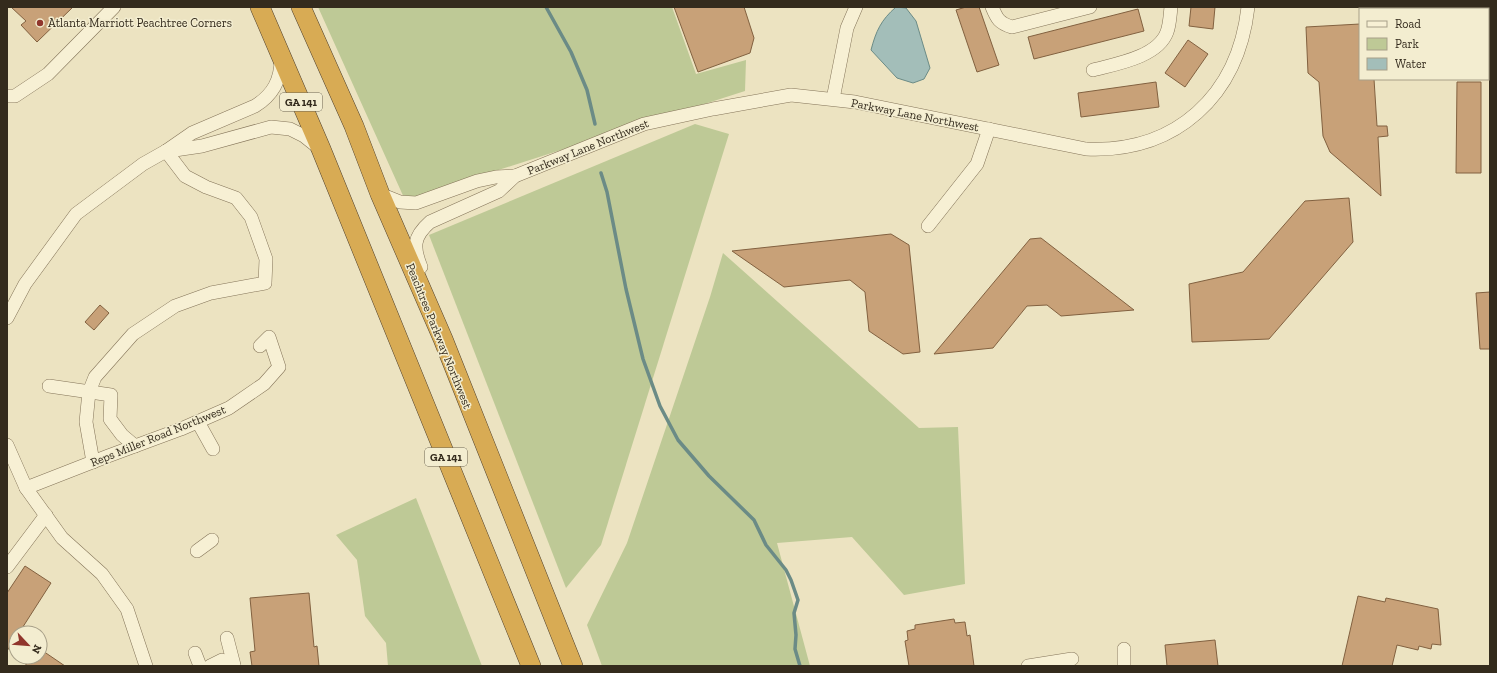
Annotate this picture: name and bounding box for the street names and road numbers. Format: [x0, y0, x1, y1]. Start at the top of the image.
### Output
road number: GA 141 [280, 93, 322, 111]
street label: Parkway Lane Northwest [850, 96, 981, 134]
street label: Parkway Lane Northwest [525, 116, 651, 178]
street label: Peachtree Parkway Northwest [403, 261, 475, 411]
street label: Reps Miller Road Northwest [88, 402, 228, 470]
road number: GA 141 [425, 448, 467, 466]

